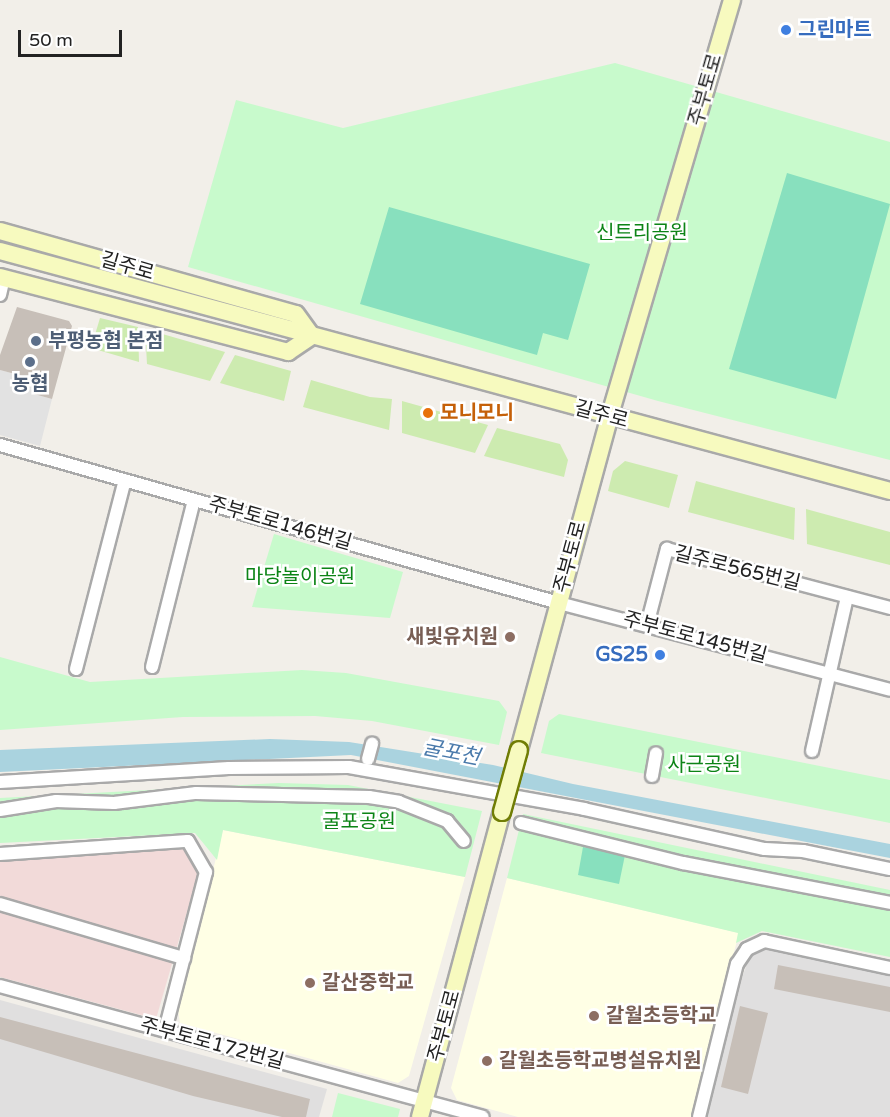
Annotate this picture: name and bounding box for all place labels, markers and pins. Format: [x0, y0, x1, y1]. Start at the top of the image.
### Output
place label: 그린마트 [798, 18, 872, 42]
marker: 그린마트 [779, 23, 793, 37]
place label: 부평농협 본점 [48, 329, 164, 353]
marker: 부평농협 본점 [29, 334, 43, 348]
marker: 농협 [23, 355, 37, 369]
place label: 농협 [12, 372, 48, 396]
place label: 모니모니 [440, 401, 514, 425]
marker: 모니모니 [421, 406, 435, 420]
place label: 새빛유치원 [406, 625, 498, 649]
marker: 새빛유치원 [503, 630, 517, 644]
place label: GS25 [595, 643, 648, 667]
marker: GS25 [653, 648, 667, 662]
place label: 갈산중학교 [322, 971, 414, 995]
marker: 갈산중학교 [303, 976, 317, 990]
place label: 갈월초등학교 [606, 1004, 716, 1028]
marker: 갈월초등학교 [587, 1009, 601, 1023]
place label: 갈월초등학교병설유치원 [499, 1049, 701, 1073]
marker: 갈월초등학교병설유치원 [480, 1054, 494, 1068]

